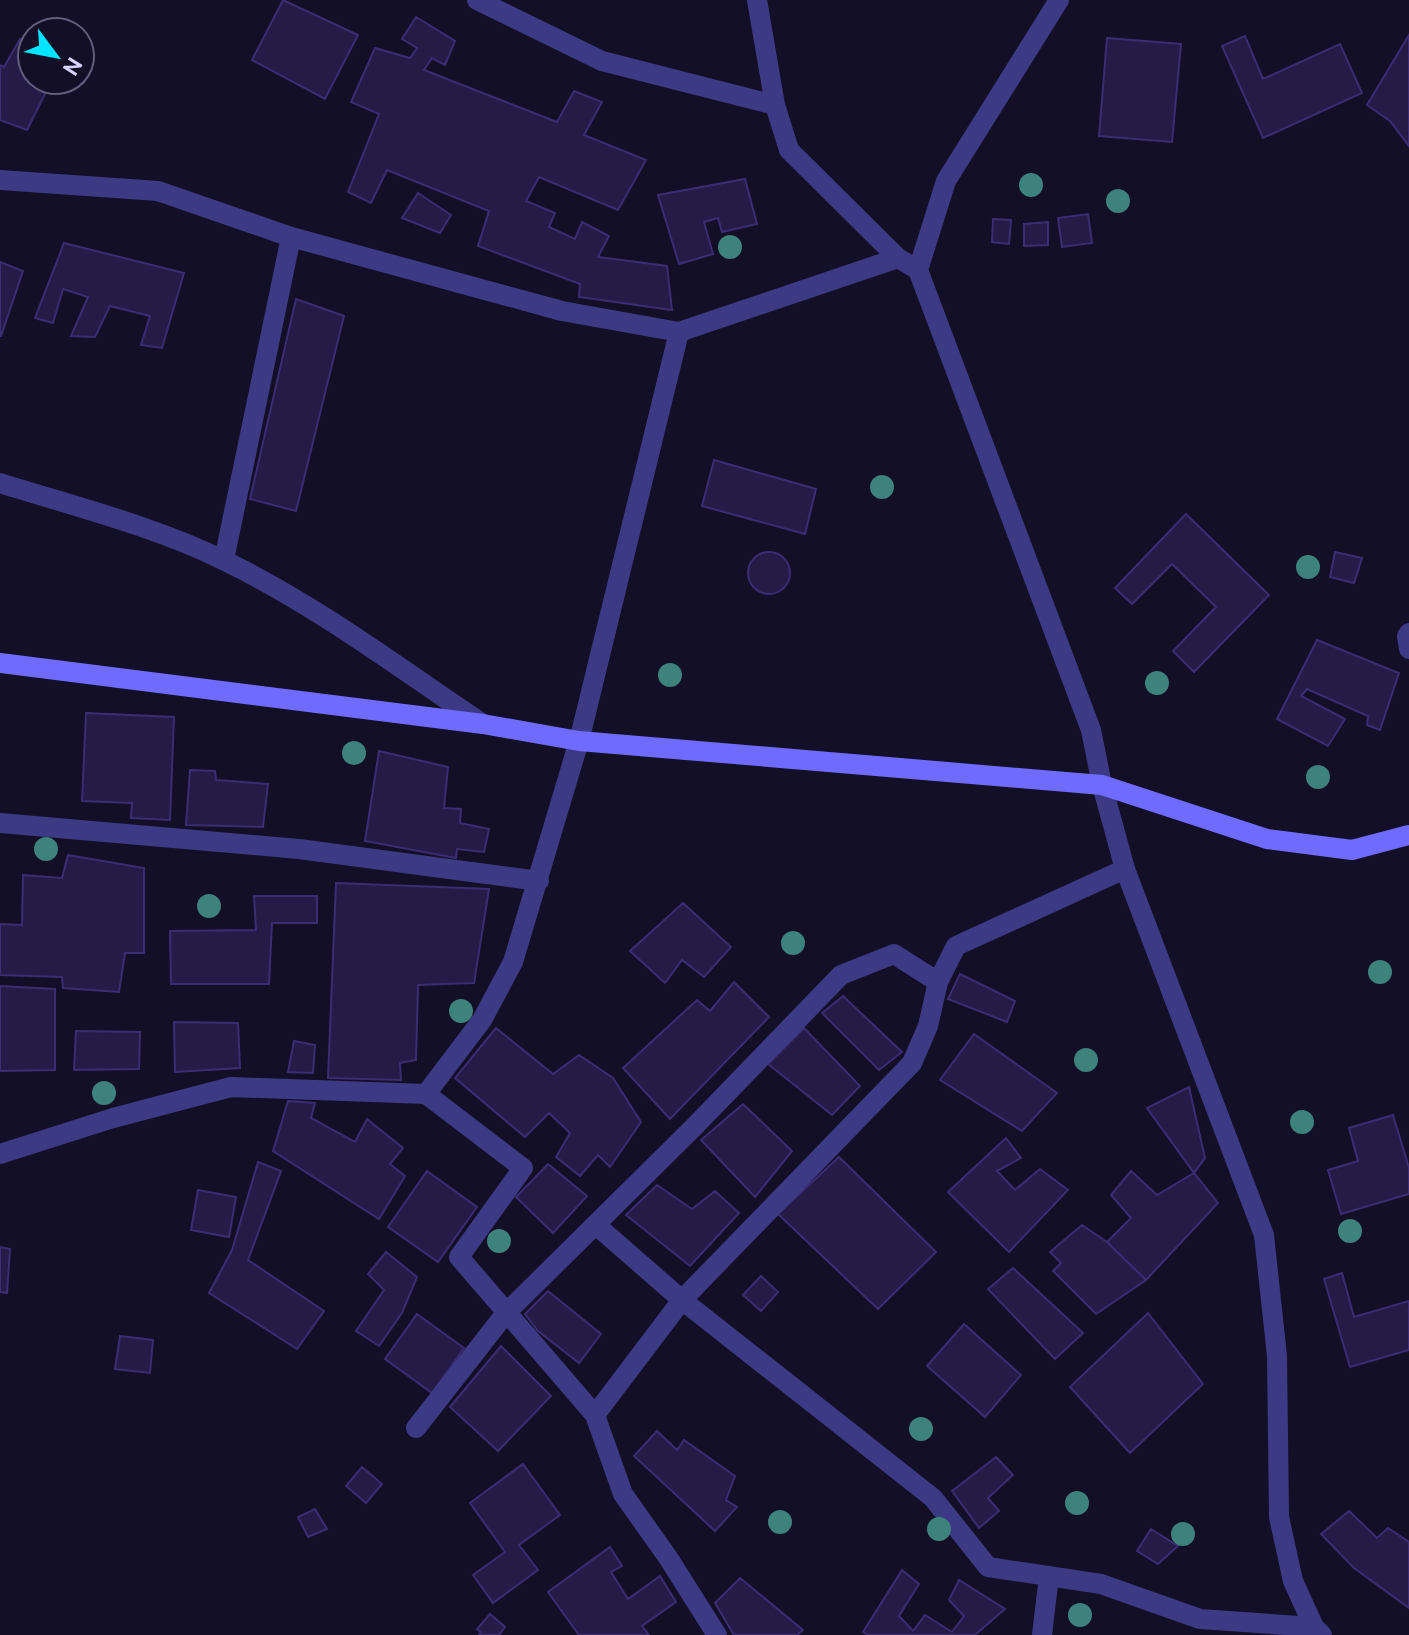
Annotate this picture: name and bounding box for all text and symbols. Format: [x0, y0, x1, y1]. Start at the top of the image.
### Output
north arrow [16, 16, 96, 96]
text: N [58, 53, 88, 80]

